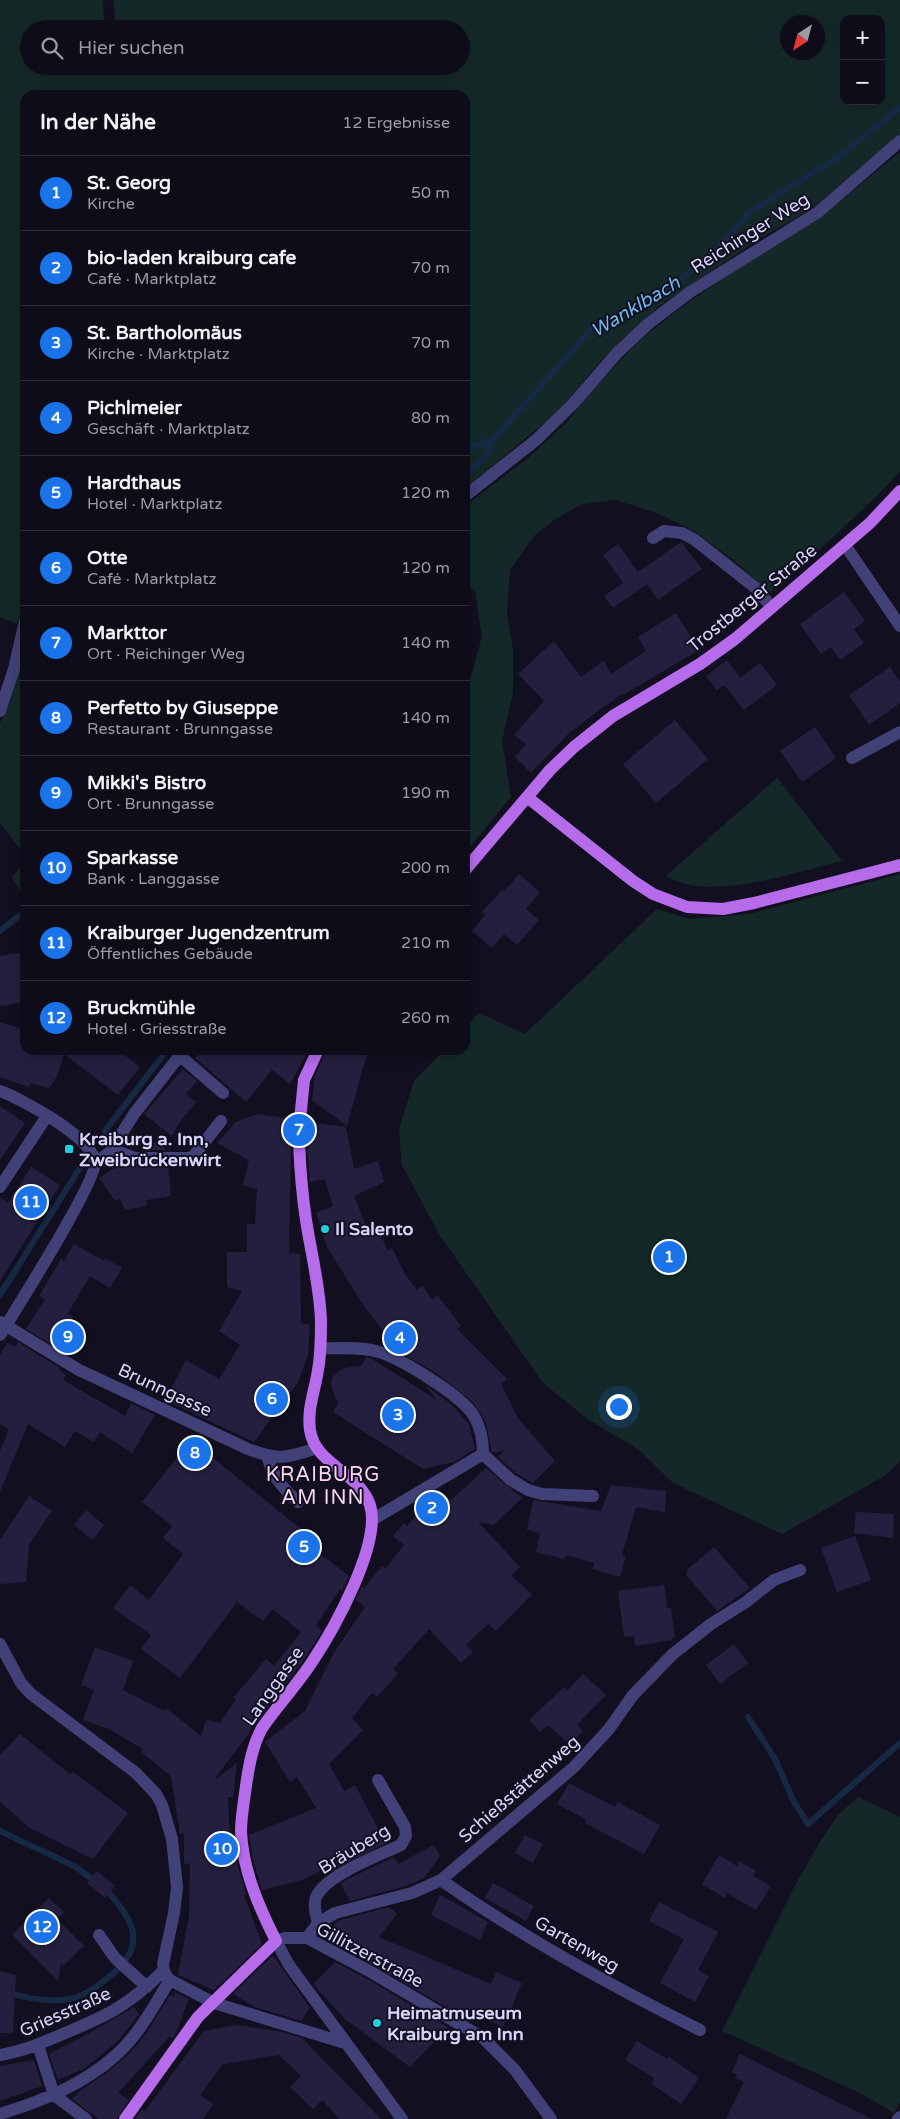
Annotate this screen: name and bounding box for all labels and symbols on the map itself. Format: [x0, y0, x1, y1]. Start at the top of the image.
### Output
north arrow [780, 15, 825, 60]
street label: Reichinger Weg [687, 188, 813, 278]
water label: Wanklbach [587, 271, 684, 342]
street label: Trostberger Straße [683, 539, 821, 657]
pin: 7 [283, 1111, 315, 1149]
place label: Kraiburg a. Inn, Zweibrückenwirt [79, 1128, 221, 1171]
marker: Kraiburg a. Inn, Zweibrückenwirt [63, 1143, 75, 1155]
pin: 11 [15, 1183, 47, 1221]
place label: Il Salento [335, 1218, 413, 1240]
marker: Il Salento [319, 1223, 331, 1235]
pin: 1 [653, 1238, 685, 1276]
pin: 9 [52, 1318, 84, 1356]
pin: 4 [384, 1319, 416, 1357]
street label: Brunngasse [115, 1359, 215, 1421]
pin: 6 [256, 1380, 288, 1418]
your location [606, 1394, 632, 1420]
pin: 3 [382, 1396, 414, 1434]
pin: 8 [179, 1434, 211, 1472]
district label: KRAIBURG AM INN [266, 1463, 380, 1510]
pin: 2 [416, 1489, 448, 1527]
pin: 5 [288, 1528, 320, 1566]
street label: Langgasse [238, 1642, 308, 1730]
street label: Schießstättenweg [454, 1731, 584, 1847]
street label: Bräuberg [314, 1819, 394, 1879]
pin: 10 [206, 1830, 238, 1868]
pin: 12 [26, 1908, 58, 1946]
street label: Gartenweg [531, 1911, 623, 1977]
street label: Gillitzerstraße [313, 1918, 427, 1992]
street label: Griesstraße [16, 1982, 114, 2042]
place label: Heimatmuseum Kraiburg am Inn [387, 2002, 524, 2045]
marker: Heimatmuseum Kraiburg am Inn [371, 2017, 383, 2029]

